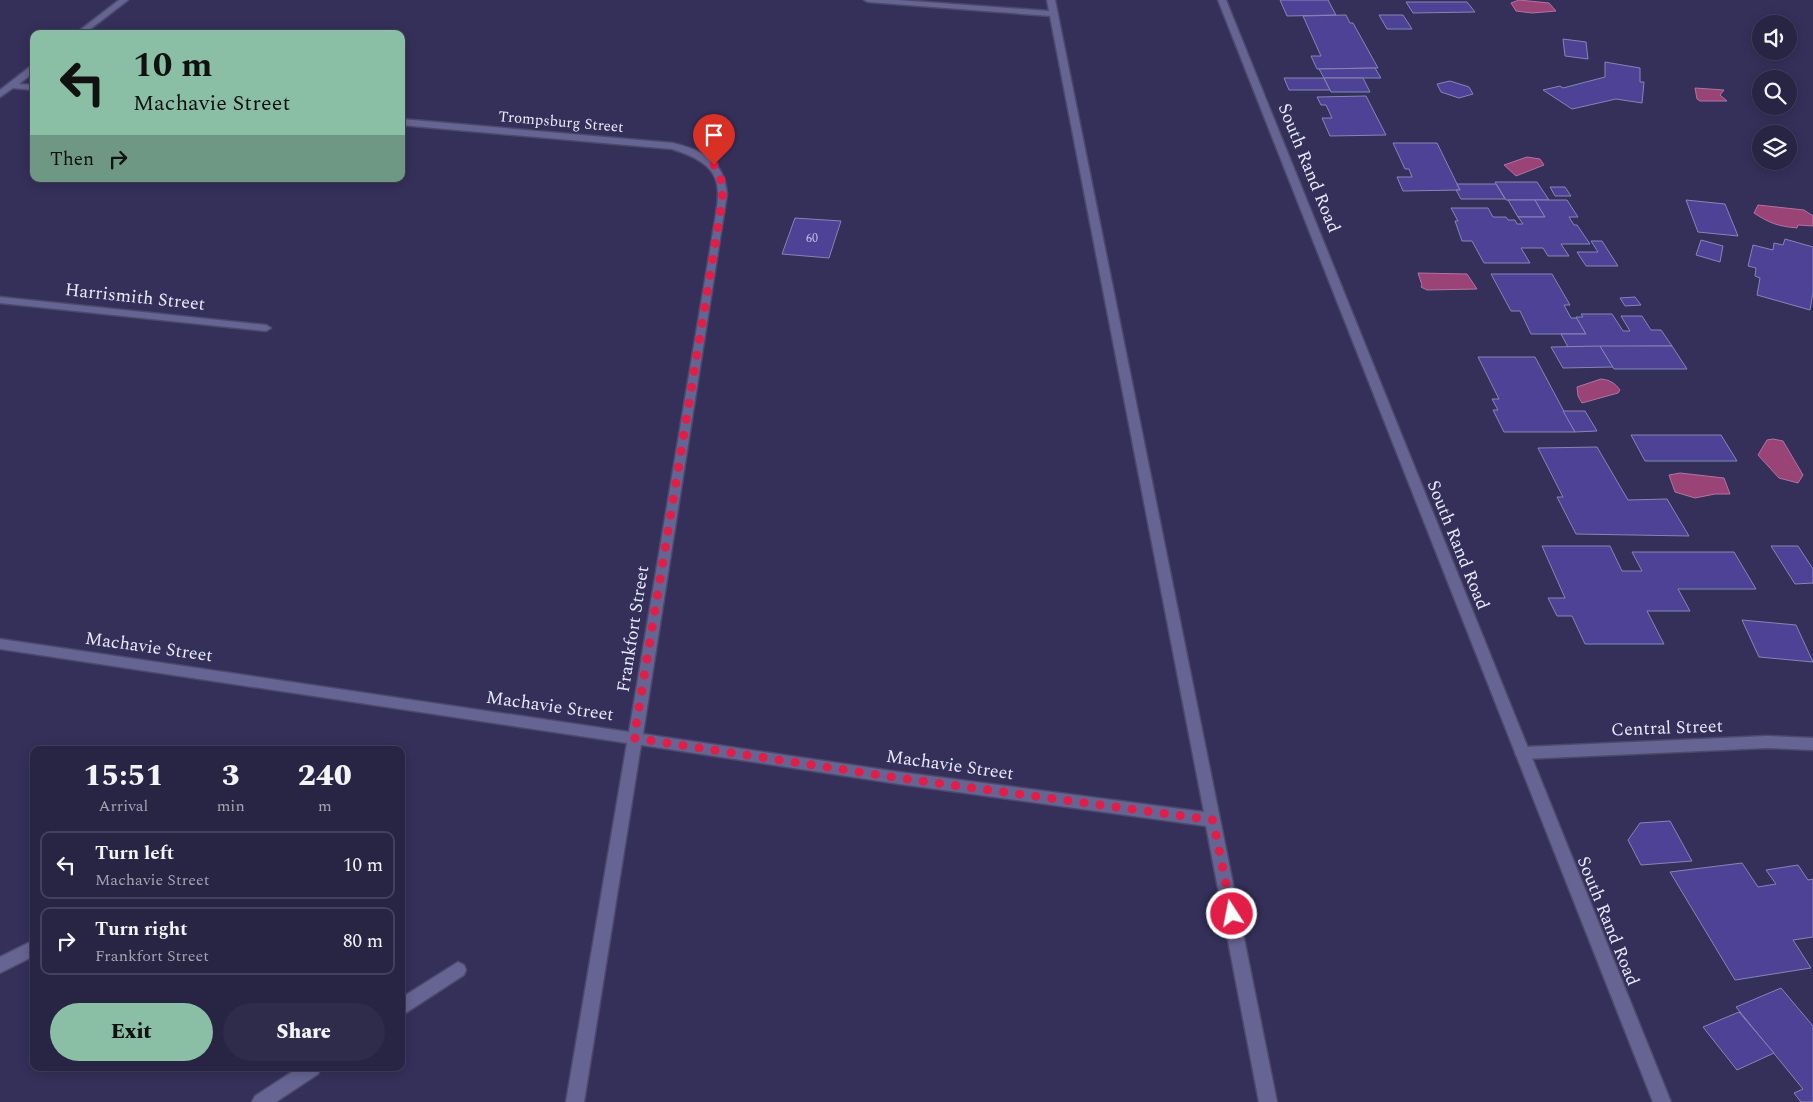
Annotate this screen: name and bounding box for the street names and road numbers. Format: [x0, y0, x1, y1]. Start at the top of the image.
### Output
street label: South Rand Road [1271, 99, 1347, 237]
street label: Trompsburg Street [497, 105, 625, 139]
street label: Harrismith Street [64, 276, 206, 318]
street label: South Rand Road [1420, 476, 1496, 614]
street label: Frankfort Street [610, 564, 656, 694]
street label: Machavie Street [83, 625, 215, 669]
street label: Machavie Street [484, 684, 616, 728]
street label: Central Street [1611, 713, 1723, 743]
street label: Machavie Street [884, 743, 1016, 787]
street label: South Rand Road [1570, 852, 1646, 990]

